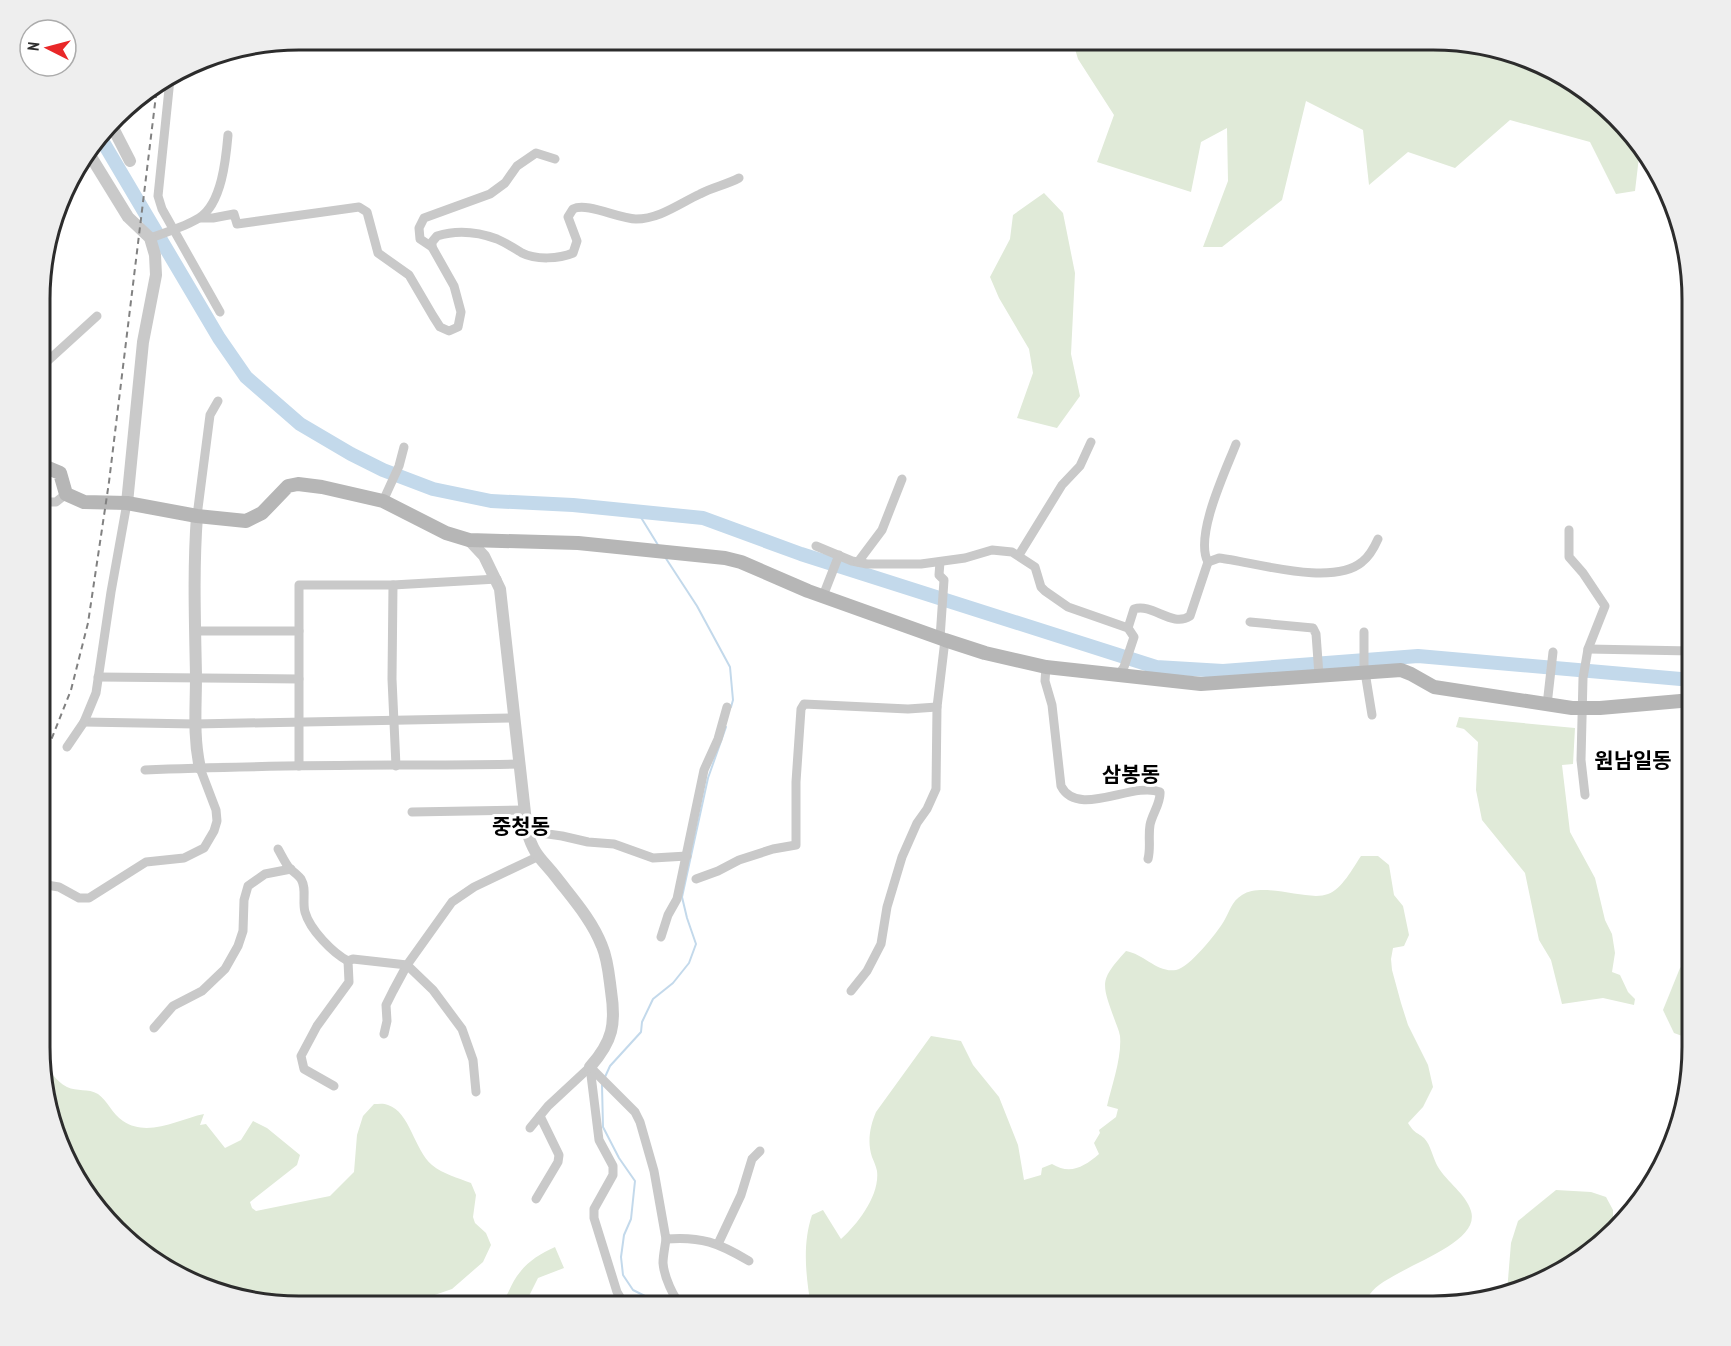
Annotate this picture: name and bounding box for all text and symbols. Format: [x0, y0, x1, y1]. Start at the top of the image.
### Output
north arrow [18, 18, 78, 78]
text: N [23, 41, 43, 52]
district label: 원남일동 [1594, 747, 1672, 774]
district label: 삼봉동 [1102, 761, 1160, 788]
district label: 중청동 [492, 813, 550, 840]

